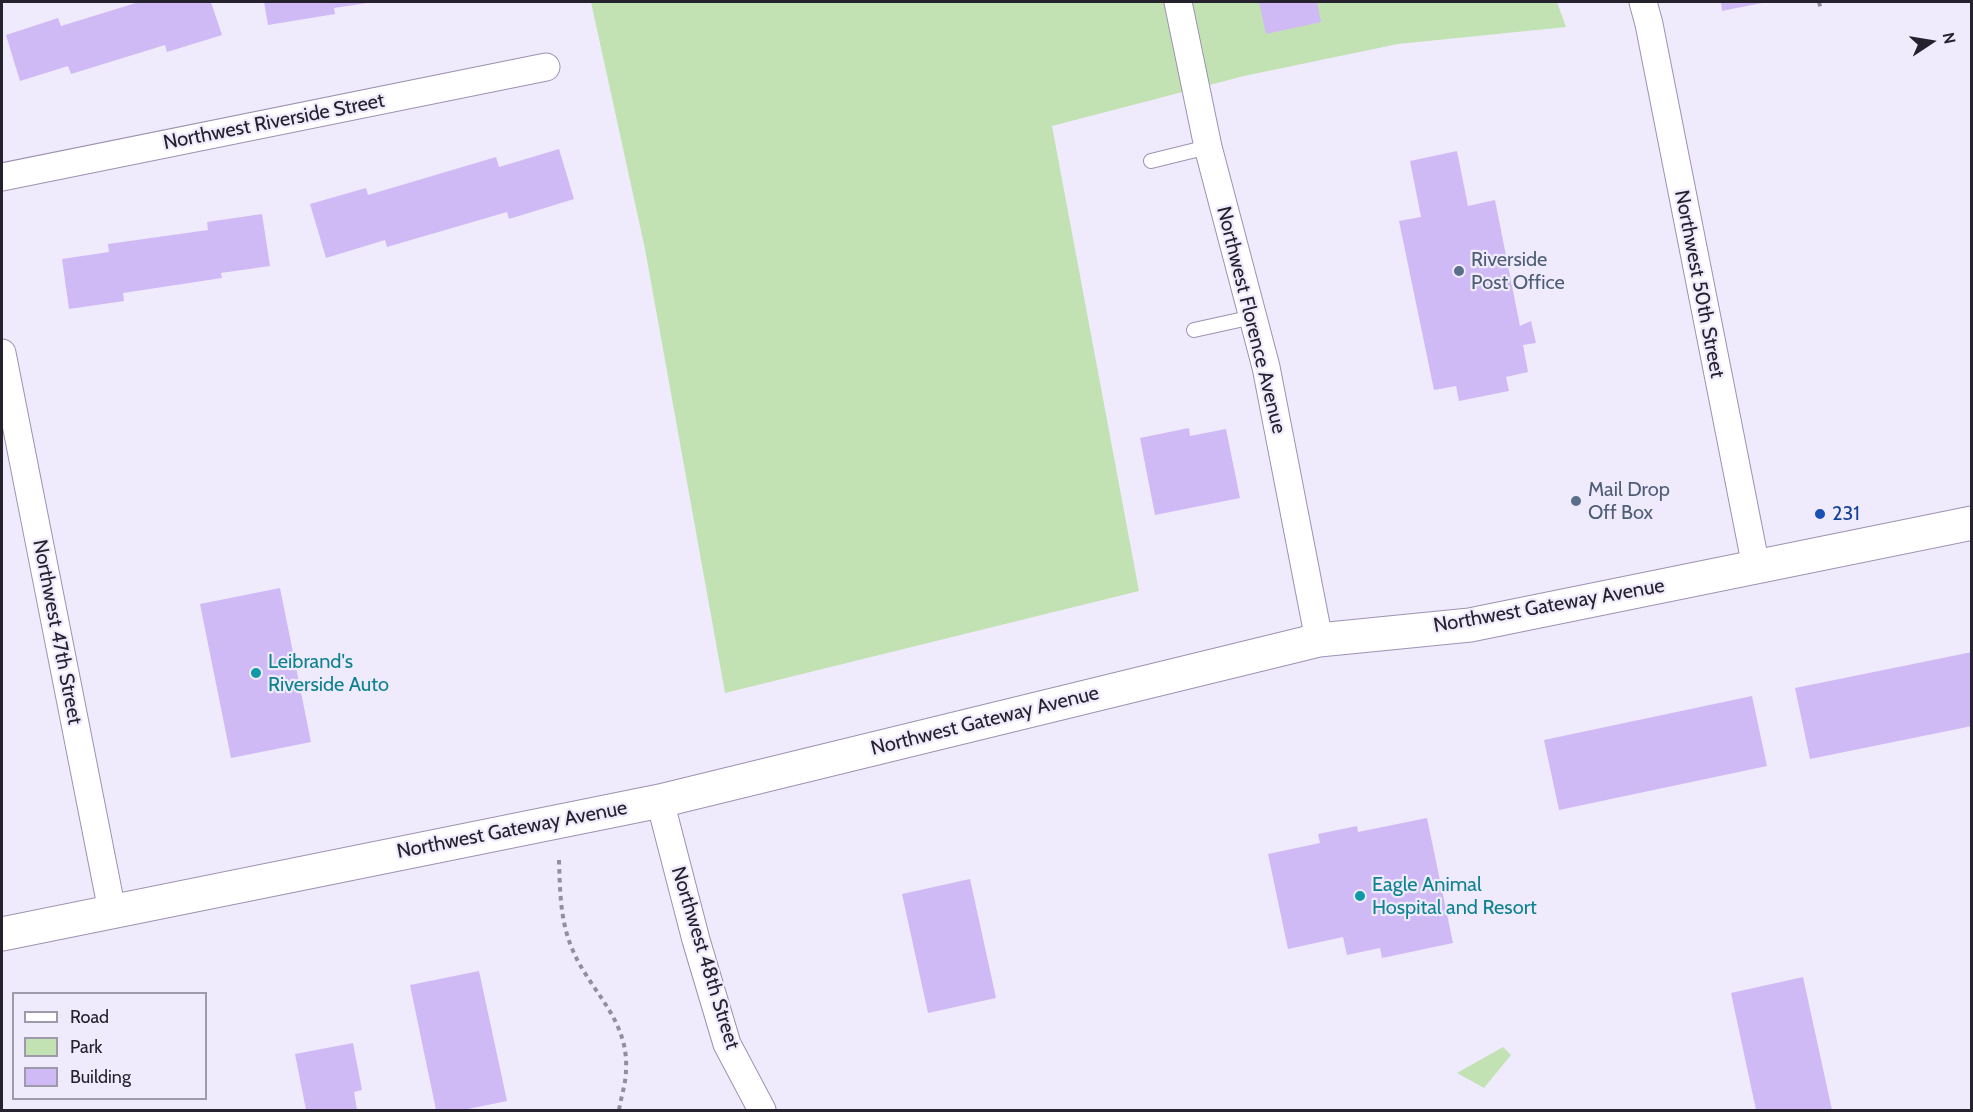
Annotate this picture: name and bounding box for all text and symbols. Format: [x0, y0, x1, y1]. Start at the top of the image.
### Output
north arrow [1901, 12, 1961, 72]
text: N [1939, 31, 1960, 46]
street label: Northwest Riverside Street [161, 89, 387, 155]
street label: Northwest 50th Street [1669, 188, 1729, 380]
street label: Northwest Florence Avenue [1211, 204, 1291, 436]
place label: Riverside Post Office [1471, 248, 1565, 295]
marker: Riverside Post Office [1452, 264, 1466, 278]
place label: Mail Drop Off Box [1588, 478, 1670, 525]
marker: Mail Drop Off Box [1569, 494, 1583, 508]
place label: 231 [1832, 502, 1860, 526]
marker: 231 [1813, 507, 1827, 521]
street label: Northwest 47th Street [27, 538, 87, 726]
street label: Northwest Gateway Avenue [1432, 574, 1666, 638]
place label: Leibrand's Riverside Auto [268, 650, 389, 697]
marker: Leibrand's Riverside Auto [249, 666, 263, 680]
street label: Northwest Gateway Avenue [869, 681, 1101, 761]
street label: Northwest Gateway Avenue [395, 796, 629, 864]
street label: Northwest 48th Street [666, 864, 744, 1052]
place label: Eagle Animal Hospital and Resort [1372, 873, 1537, 920]
marker: Eagle Animal Hospital and Resort [1353, 889, 1367, 903]
legend [12, 992, 207, 1100]
text: Road [70, 1006, 109, 1028]
text: Park [70, 1036, 102, 1058]
text: Building [70, 1066, 131, 1088]

